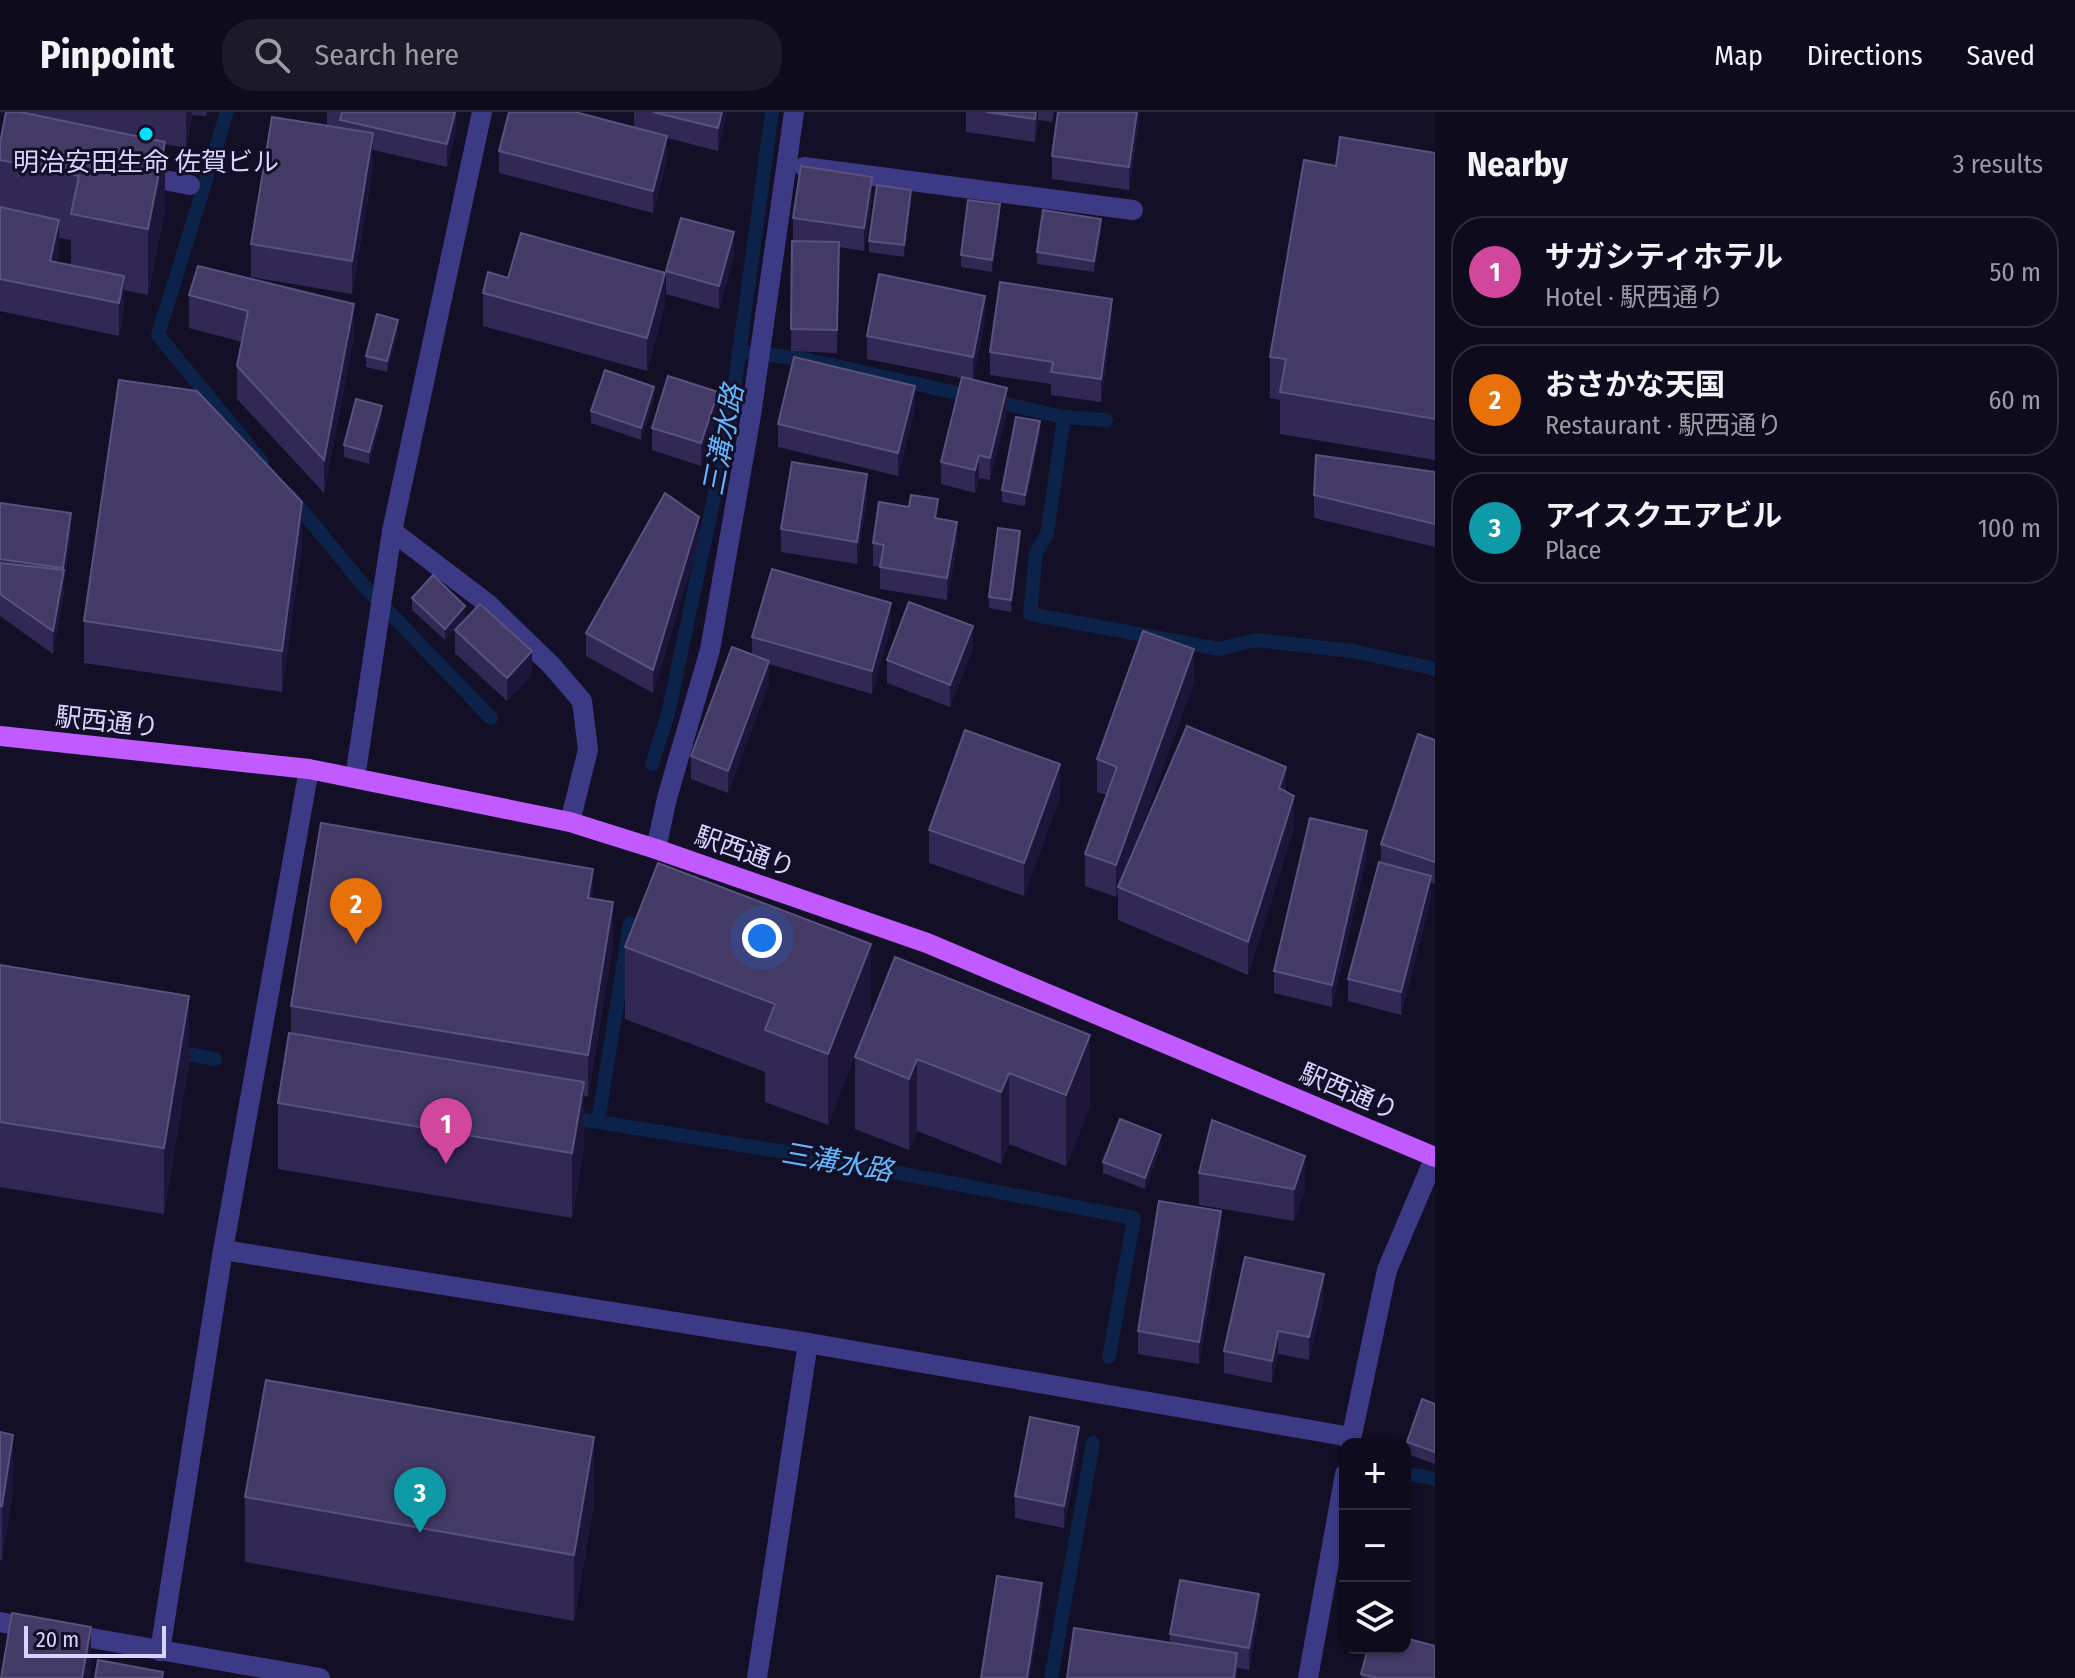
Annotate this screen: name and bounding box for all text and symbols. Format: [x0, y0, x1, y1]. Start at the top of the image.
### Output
search box [222, 19, 782, 91]
text: Pinpoint [40, 32, 174, 78]
icon: search [250, 33, 294, 77]
text: Search here [314, 37, 459, 73]
text: Map [1714, 39, 1763, 72]
text: Directions [1807, 39, 1923, 72]
text: Saved [1967, 39, 2035, 72]
marker: 明治安田生命 佐賀ビル [137, 125, 155, 143]
text: Nearby [1467, 144, 1568, 185]
place label: 明治安田生命 佐賀ビル [13, 147, 279, 178]
text: 3 results [1953, 149, 2043, 180]
text: サガシティホテル [1545, 239, 1783, 275]
text: 1 [1490, 257, 1501, 288]
text: 50 m [1989, 257, 2041, 288]
text: Hotel · 駅西通り [1545, 282, 1724, 313]
text: おさかな天国 [1545, 367, 1725, 403]
water label: 三溝水路 [696, 380, 750, 498]
text: 2 [1489, 385, 1501, 416]
text: 60 m [1988, 385, 2041, 416]
text: Restaurant · 駅西通り [1545, 410, 1782, 441]
text: アイスクエアビル [1545, 498, 1783, 534]
text: 3 [1489, 513, 1501, 544]
text: 100 m [1978, 513, 2041, 544]
text: Place [1545, 535, 1601, 566]
street label: 駅西通り [54, 701, 160, 743]
street label: 駅西通り [691, 820, 799, 884]
pin: 2 [330, 878, 382, 944]
your location [742, 918, 782, 958]
street label: 駅西通り [1295, 1057, 1403, 1127]
pin: 1 [420, 1098, 472, 1164]
water label: 三溝水路 [779, 1136, 897, 1188]
map controls [1339, 1438, 1411, 1654]
button: + [1339, 1438, 1411, 1510]
pin: 3 [394, 1467, 446, 1533]
button: − [1339, 1510, 1411, 1582]
button: layers [1339, 1582, 1411, 1654]
scale bar [24, 1622, 166, 1658]
text: 20 m [36, 1626, 79, 1653]

